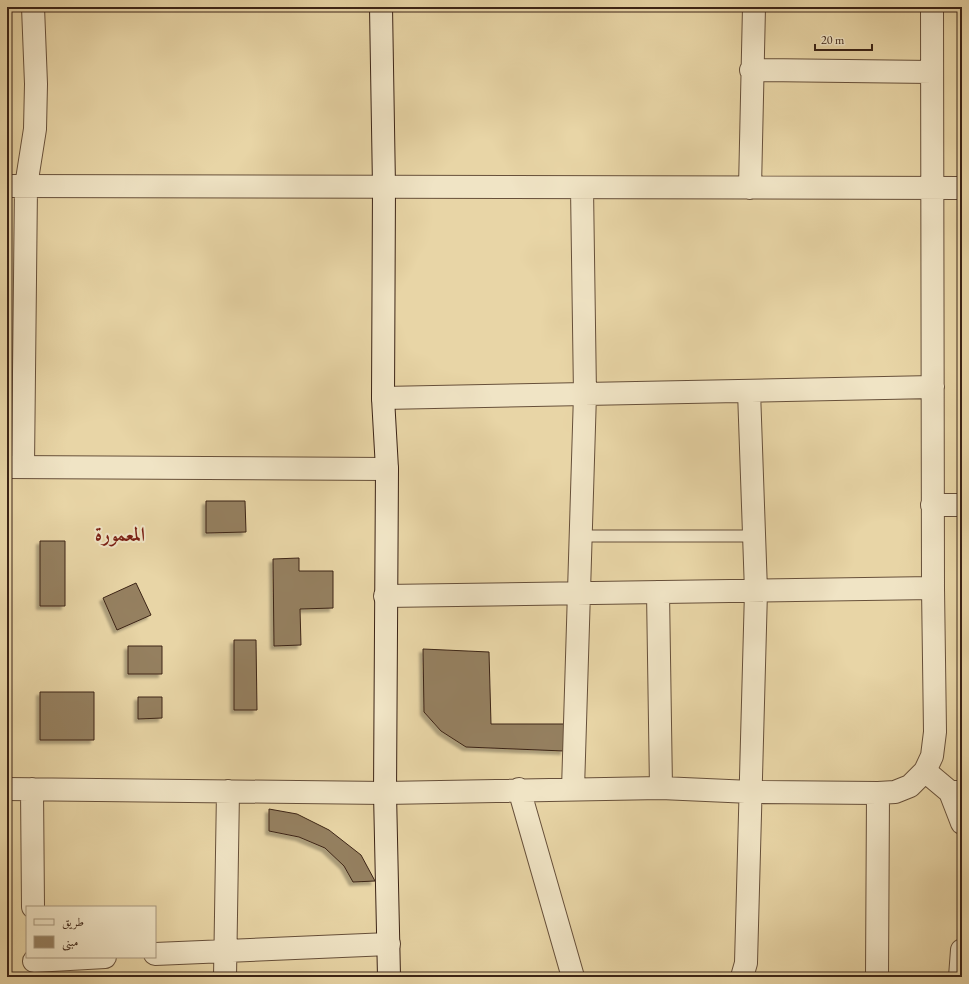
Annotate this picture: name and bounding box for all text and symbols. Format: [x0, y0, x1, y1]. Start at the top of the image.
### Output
scale bar [815, 26, 872, 52]
text: 20 m [821, 32, 845, 48]
district label: المعمورة [95, 521, 145, 547]
legend [26, 906, 156, 958]
text: طريق [62, 914, 84, 930]
text: مبنى [62, 934, 78, 951]

